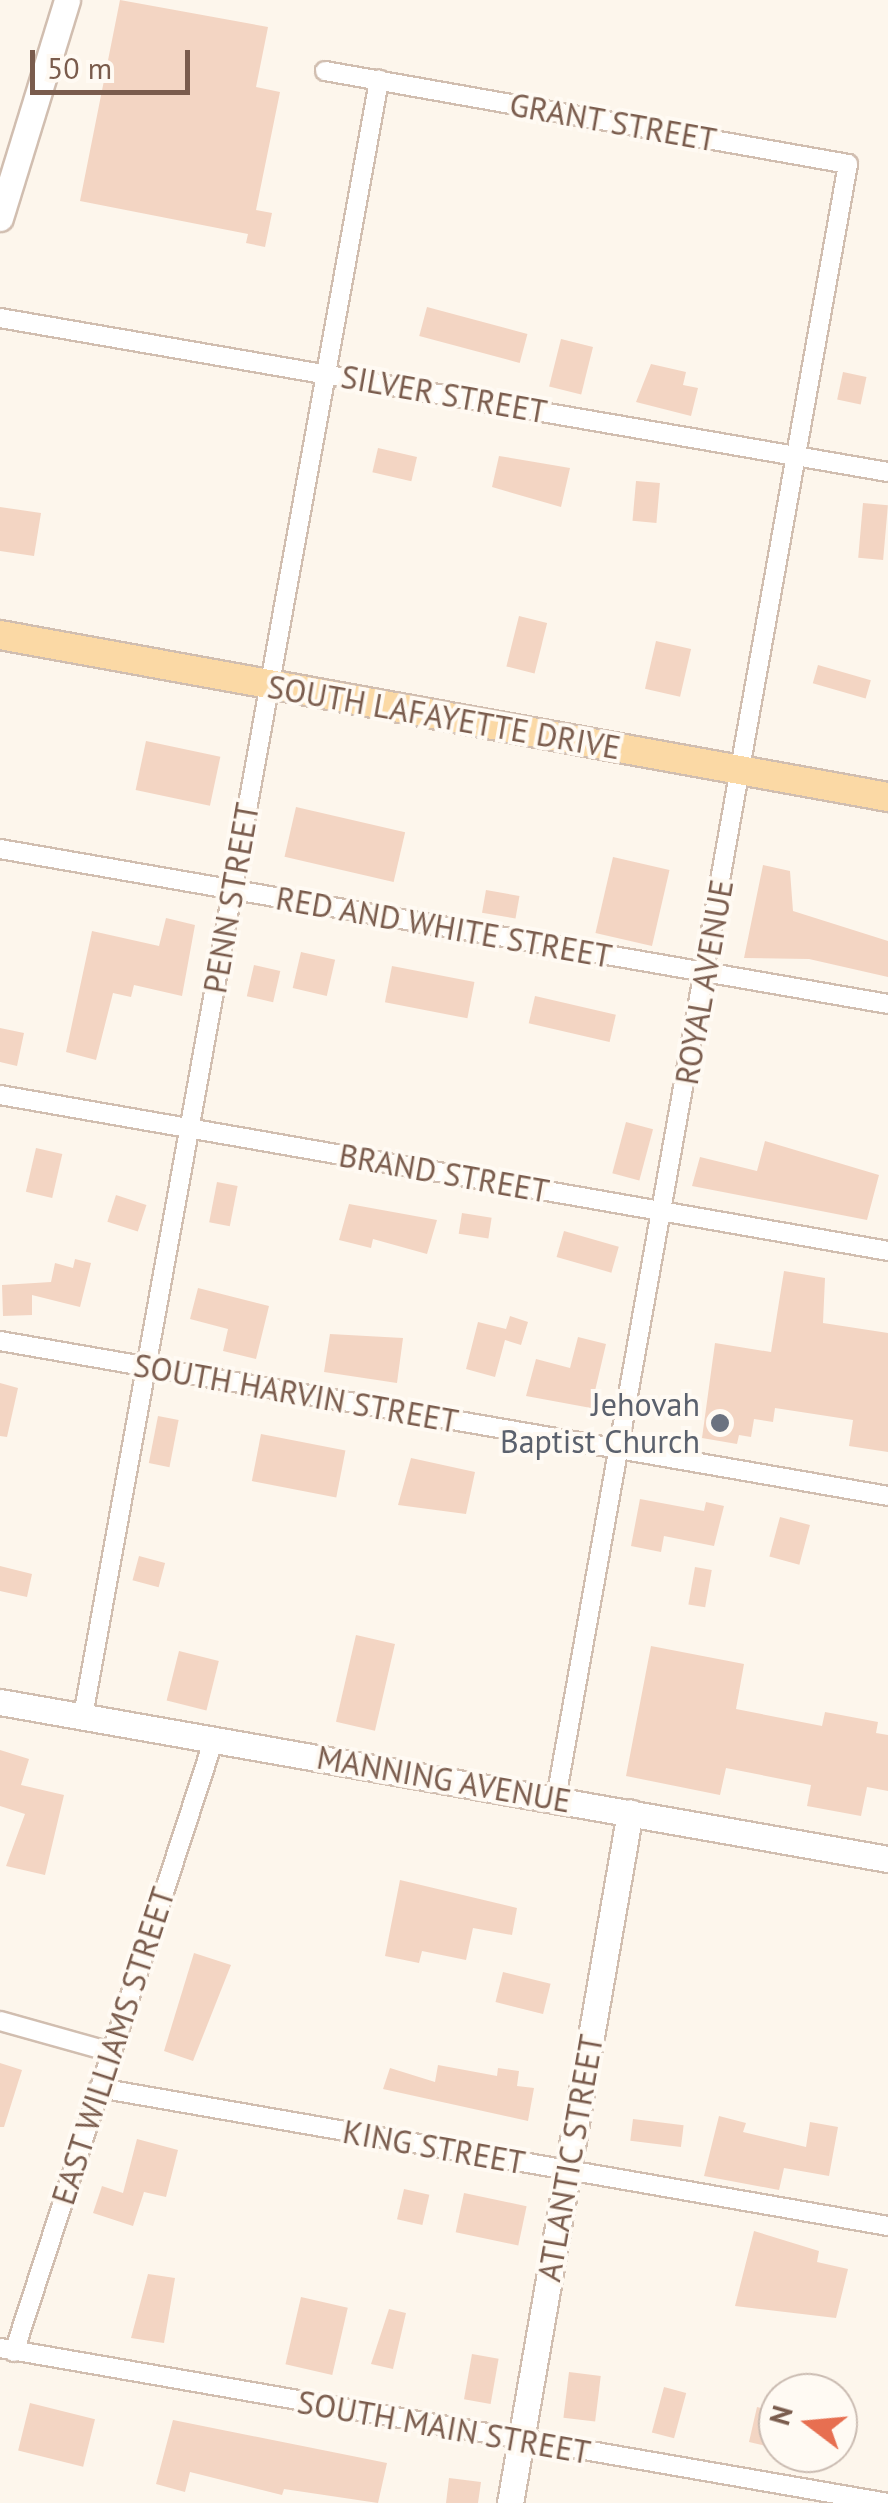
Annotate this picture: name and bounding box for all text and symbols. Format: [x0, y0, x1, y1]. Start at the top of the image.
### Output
scale bar [35, 30, 195, 92]
text: 50 m [47, 48, 112, 87]
street label: GRANT STREET [506, 85, 720, 159]
street label: SILVER STREET [338, 357, 550, 431]
street label: SOUTH LAFAYETTE DRIVE [265, 667, 623, 767]
street label: PENN STREET [195, 800, 267, 996]
street label: ROYAL AVENUE [667, 875, 741, 1089]
street label: RED AND WHITE STREET [272, 878, 616, 976]
street label: BRAND STREET [336, 1136, 552, 1210]
street label: SOUTH HARVIN STREET [131, 1346, 461, 1440]
place label: Jehovah Baptist Church [500, 1386, 700, 1461]
marker: Jehovah Baptist Church [709, 1412, 731, 1434]
street label: MANNING AVENUE [314, 1738, 574, 1820]
street label: EAST WILLIAMS STREET [43, 1882, 183, 2210]
street label: ATLANTIC STREET [529, 2031, 611, 2285]
street label: KING STREET [340, 2112, 528, 2182]
north arrow [758, 2373, 858, 2473]
street label: SOUTH MAIN STREET [295, 2382, 593, 2472]
text: N [760, 2401, 801, 2429]

